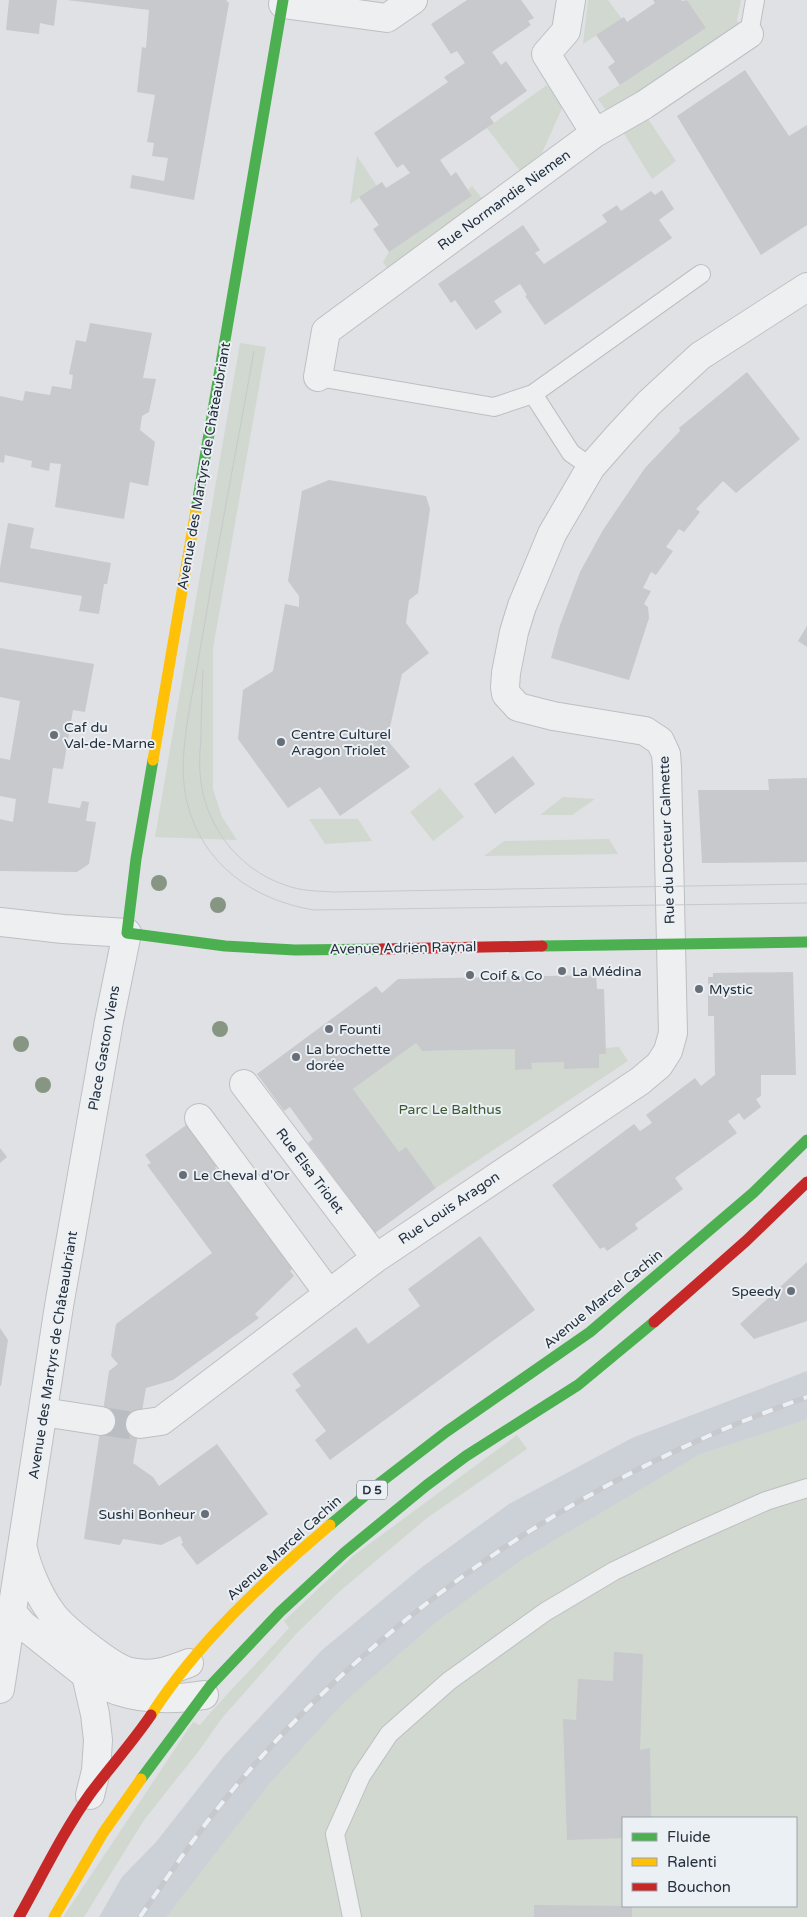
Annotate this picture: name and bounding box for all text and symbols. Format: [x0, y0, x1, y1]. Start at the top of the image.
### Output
street label: Rue Normandie Niemen [434, 146, 574, 254]
street label: Avenue des Martyrs de Châteaubriant [174, 340, 234, 591]
place label: Caf du Val-de-Marne [64, 719, 155, 752]
place label: Centre Culturel Aragon Triolet [291, 726, 391, 759]
marker: Caf du Val-de-Marne [48, 729, 60, 741]
marker: Centre Culturel Aragon Triolet [275, 736, 287, 748]
street label: Rue du Docteur Calmette [656, 756, 678, 924]
street label: Avenue Adrien Raynal [329, 938, 477, 958]
place label: La Médina [572, 963, 642, 980]
marker: La Médina [556, 965, 568, 977]
place label: Coif & Co [480, 967, 542, 984]
marker: Coif & Co [464, 969, 476, 981]
place label: Mystic [709, 981, 753, 998]
marker: Mystic [693, 983, 705, 995]
street label: Place Gaston Viens [85, 984, 123, 1112]
place label: Founti [339, 1021, 381, 1038]
marker: Founti [323, 1023, 335, 1035]
place label: La brochette dorée [306, 1041, 391, 1074]
marker: La brochette dorée [290, 1051, 302, 1063]
park label: Parc Le Balthus [399, 1101, 502, 1118]
street label: Rue Elsa Triolet [272, 1125, 348, 1218]
place label: Le Cheval d'Or [193, 1167, 290, 1184]
street label: Rue Louis Aragon [395, 1168, 503, 1248]
marker: Le Cheval d'Or [177, 1169, 189, 1181]
street label: Avenue des Martyrs de Châteaubriant [25, 1229, 81, 1480]
street label: Avenue Marcel Cachin [540, 1246, 666, 1352]
place label: Speedy [731, 1283, 781, 1300]
marker: Speedy [785, 1285, 797, 1297]
road number: D 5 [357, 1480, 387, 1500]
street label: Avenue Marcel Cachin [223, 1492, 345, 1604]
place label: Sushi Bonheur [99, 1506, 196, 1523]
marker: Sushi Bonheur [199, 1508, 211, 1520]
legend [622, 1817, 797, 1907]
text: Fluide [667, 1828, 711, 1846]
text: Ralenti [667, 1853, 717, 1871]
text: Bouchon [667, 1878, 731, 1896]

